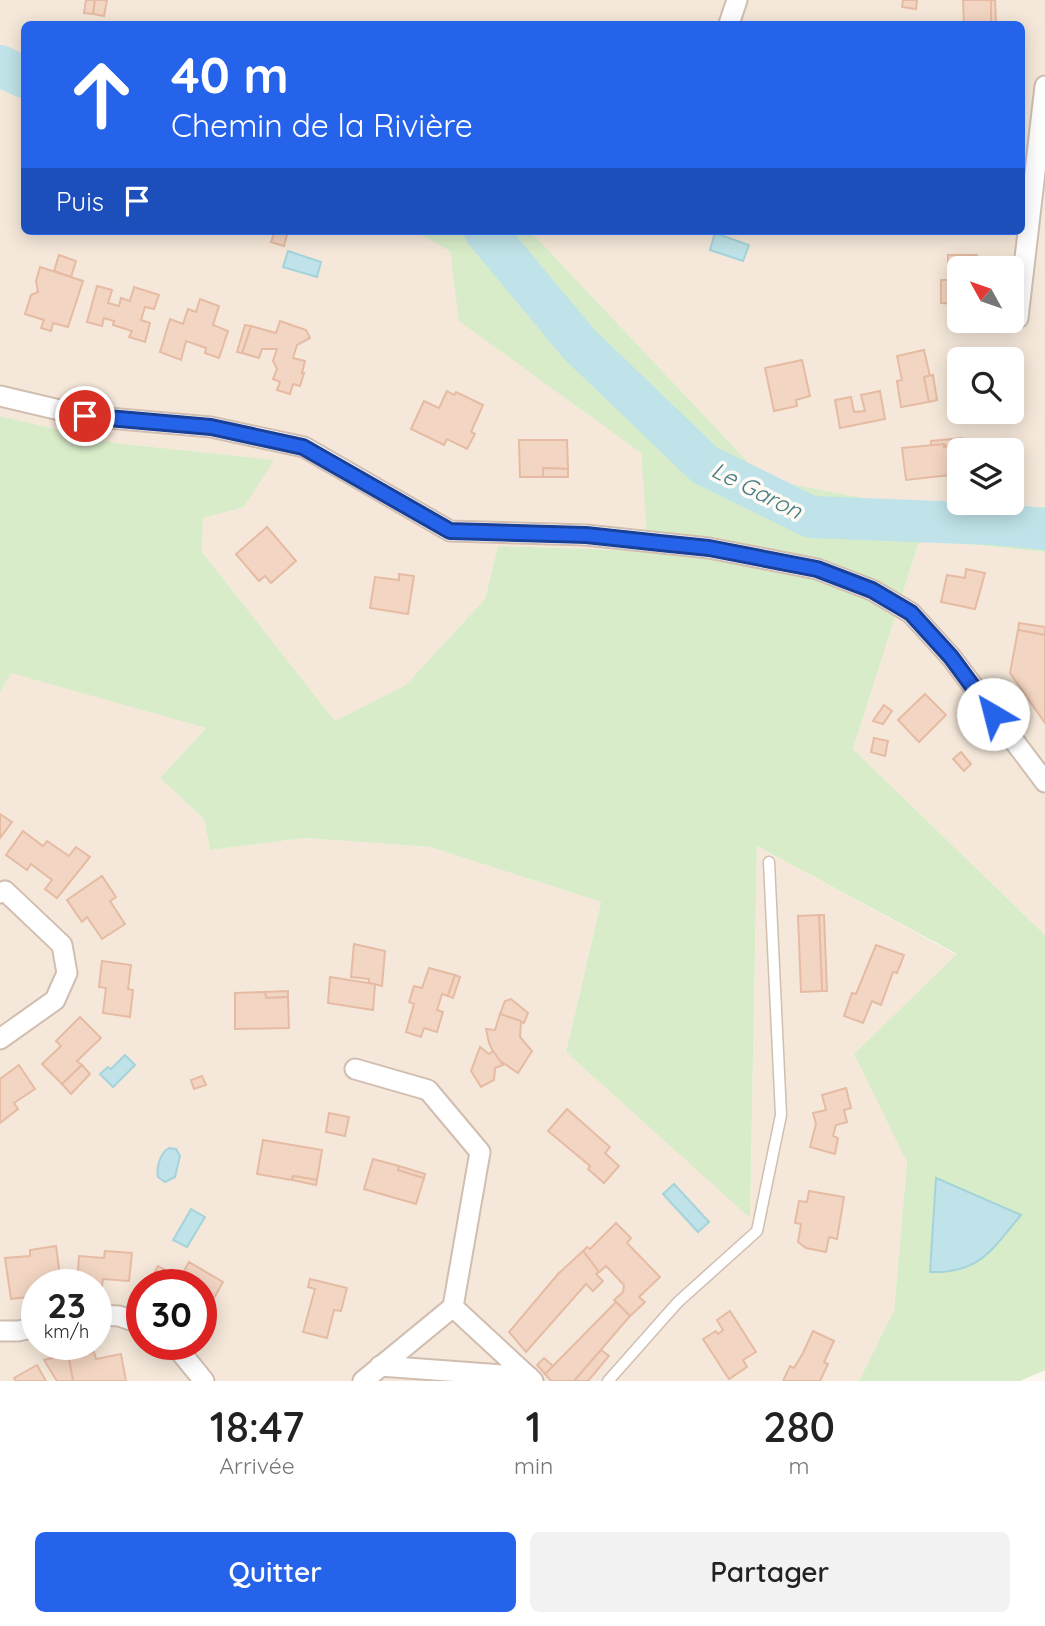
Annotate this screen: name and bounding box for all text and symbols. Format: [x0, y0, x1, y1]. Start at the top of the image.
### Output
text: 40 m [171, 44, 289, 105]
icon: ahead [56, 49, 147, 140]
text: Chemin de la Rivière [171, 105, 473, 145]
icon: arrive [118, 182, 156, 220]
text: Puis [56, 185, 104, 218]
north arrow [947, 256, 1024, 332]
map controls [947, 256, 1024, 515]
button: search [947, 347, 1024, 424]
pin [55, 386, 115, 446]
icon: arrive [66, 397, 104, 435]
button: layers [947, 438, 1024, 515]
water label: Le Garon [707, 455, 808, 525]
position arrow [956, 677, 1030, 751]
speed limit sign: 30 [126, 1269, 217, 1360]
text: 23 [47, 1283, 86, 1327]
text: km/h [44, 1320, 89, 1343]
text: 18:47 [210, 1400, 304, 1453]
text: 1 [526, 1400, 542, 1453]
text: 280 [763, 1400, 835, 1453]
text: Arrivée [219, 1451, 295, 1480]
text: min [514, 1451, 553, 1480]
text: m [789, 1451, 810, 1480]
button: Quitter [35, 1532, 516, 1612]
button: Partager [530, 1532, 1010, 1612]

